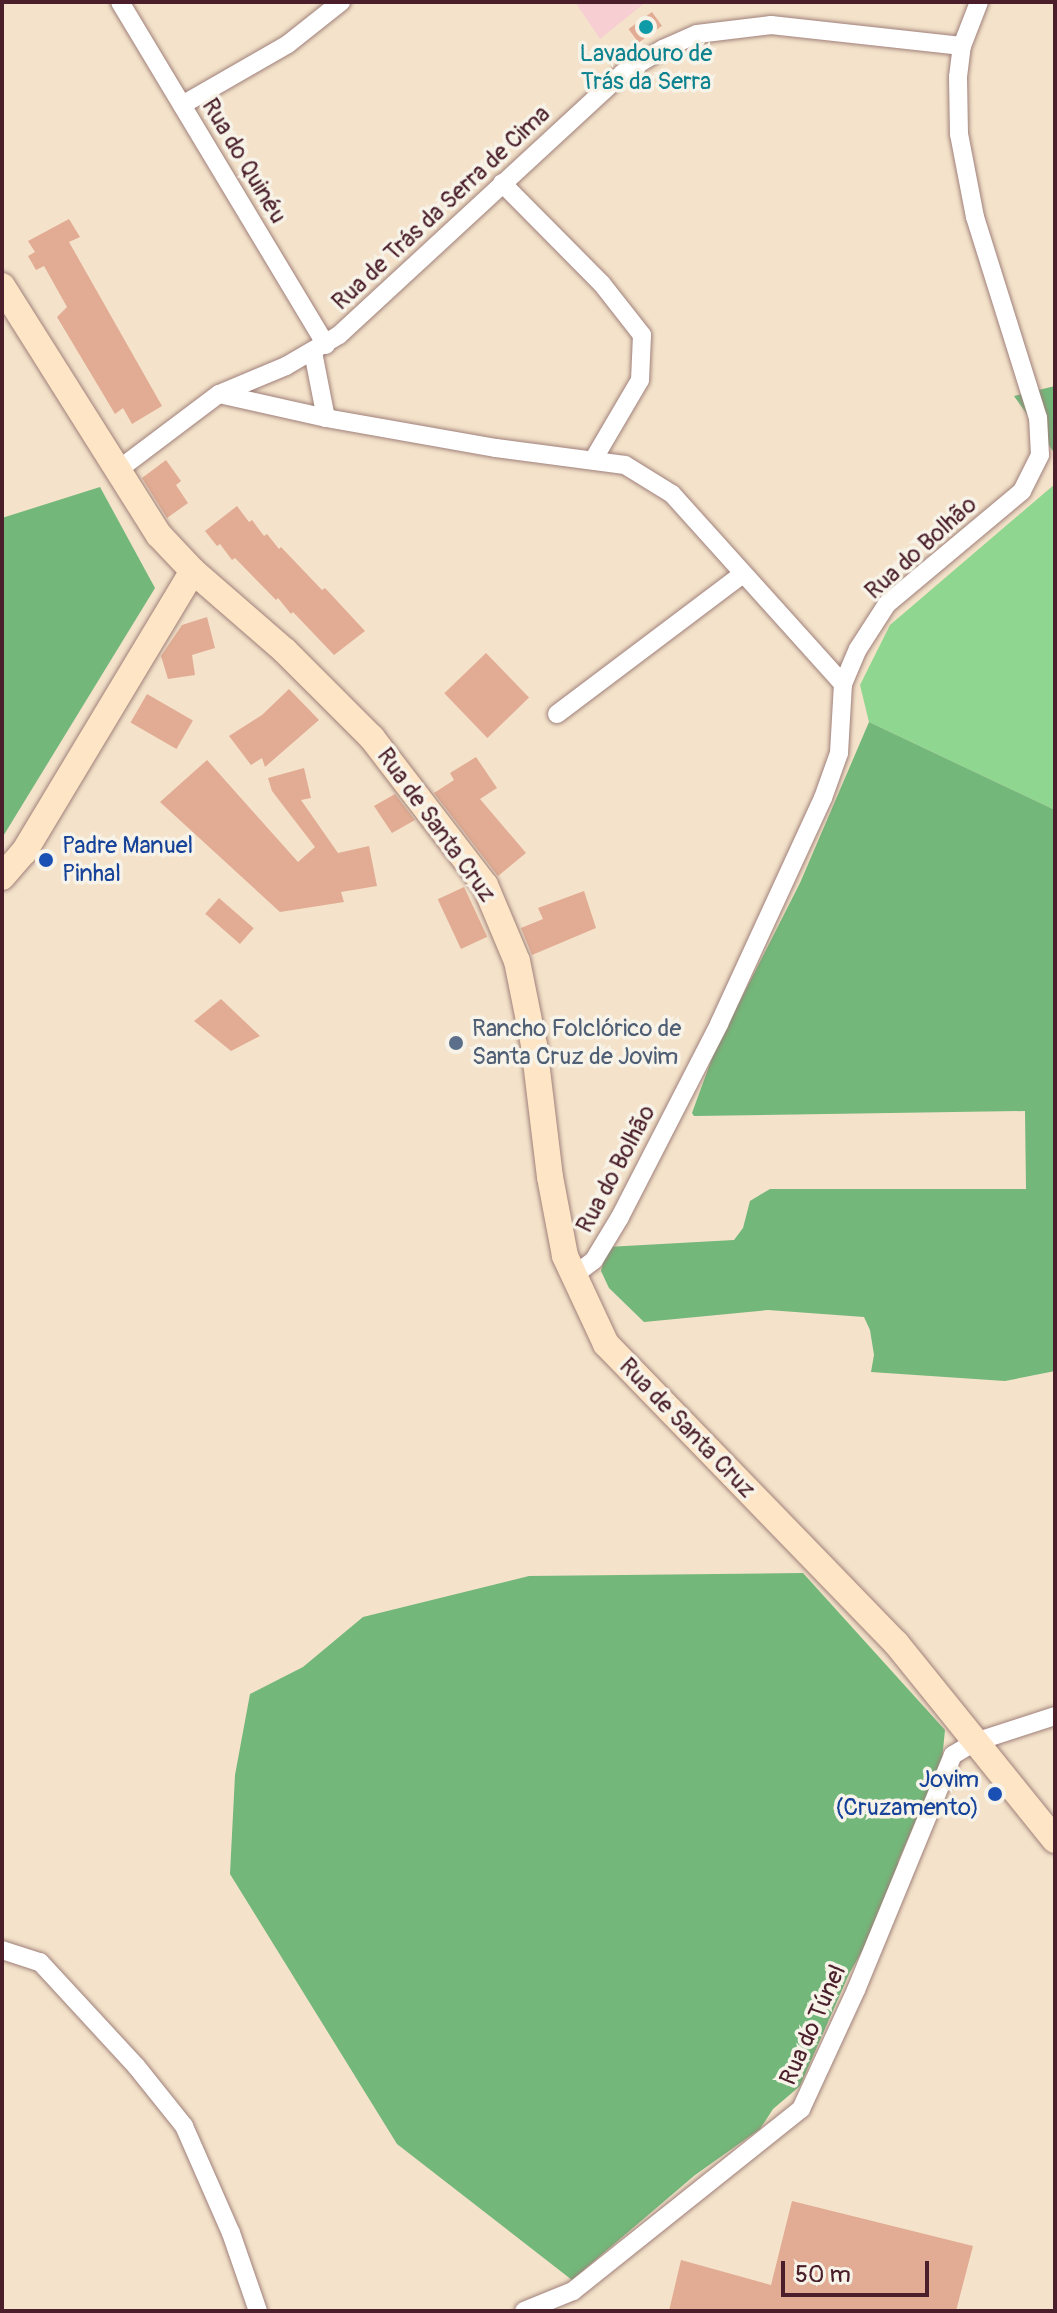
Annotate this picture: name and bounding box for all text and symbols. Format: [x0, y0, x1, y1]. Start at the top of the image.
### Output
marker: Lavadouro de Trás da Serra [637, 18, 655, 36]
place label: Lavadouro de Trás da Serra [580, 40, 712, 96]
street label: Rua do Quinéu [195, 93, 293, 229]
street label: Rua de Trás da Serra de Cima [326, 100, 556, 316]
street label: Rua do Bolhão [859, 490, 983, 606]
street label: Rua de Santa Cruz [371, 742, 501, 908]
place label: Padre Manuel Pinhal [62, 832, 193, 888]
marker: Padre Manuel Pinhal [37, 851, 55, 869]
place label: Rancho Folclórico de Santa Cruz de Jovim [472, 1015, 681, 1071]
marker: Rancho Folclórico de Santa Cruz de Jovim [447, 1034, 465, 1052]
street label: Rua do Bolhão [570, 1100, 662, 1238]
street label: Rua de Santa Cruz [613, 1352, 761, 1504]
place label: Jovim (Cruzamento) [835, 1766, 979, 1822]
marker: Jovim (Cruzamento) [986, 1785, 1004, 1803]
street label: Rua do Túnel [774, 1960, 852, 2090]
scale bar [785, 2245, 933, 2295]
text: 50 m [795, 2260, 851, 2289]

